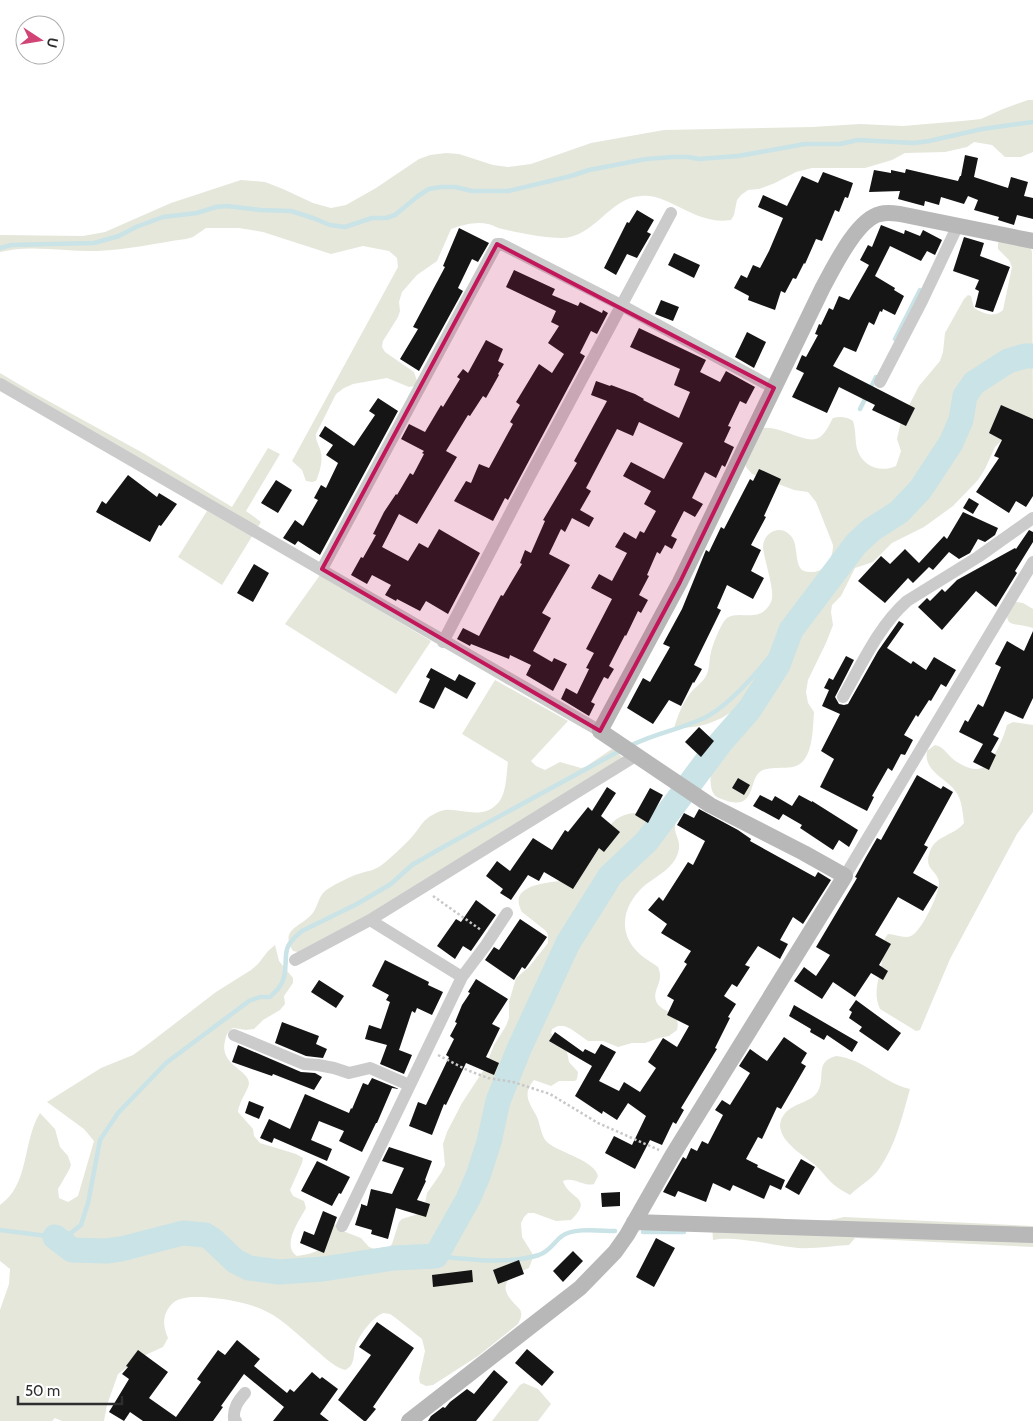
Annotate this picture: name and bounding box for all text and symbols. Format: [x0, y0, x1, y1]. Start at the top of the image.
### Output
north arrow [15, 15, 65, 65]
text: U [43, 36, 63, 49]
scale bar [18, 1374, 121, 1406]
text: 50 m [25, 1382, 60, 1400]

